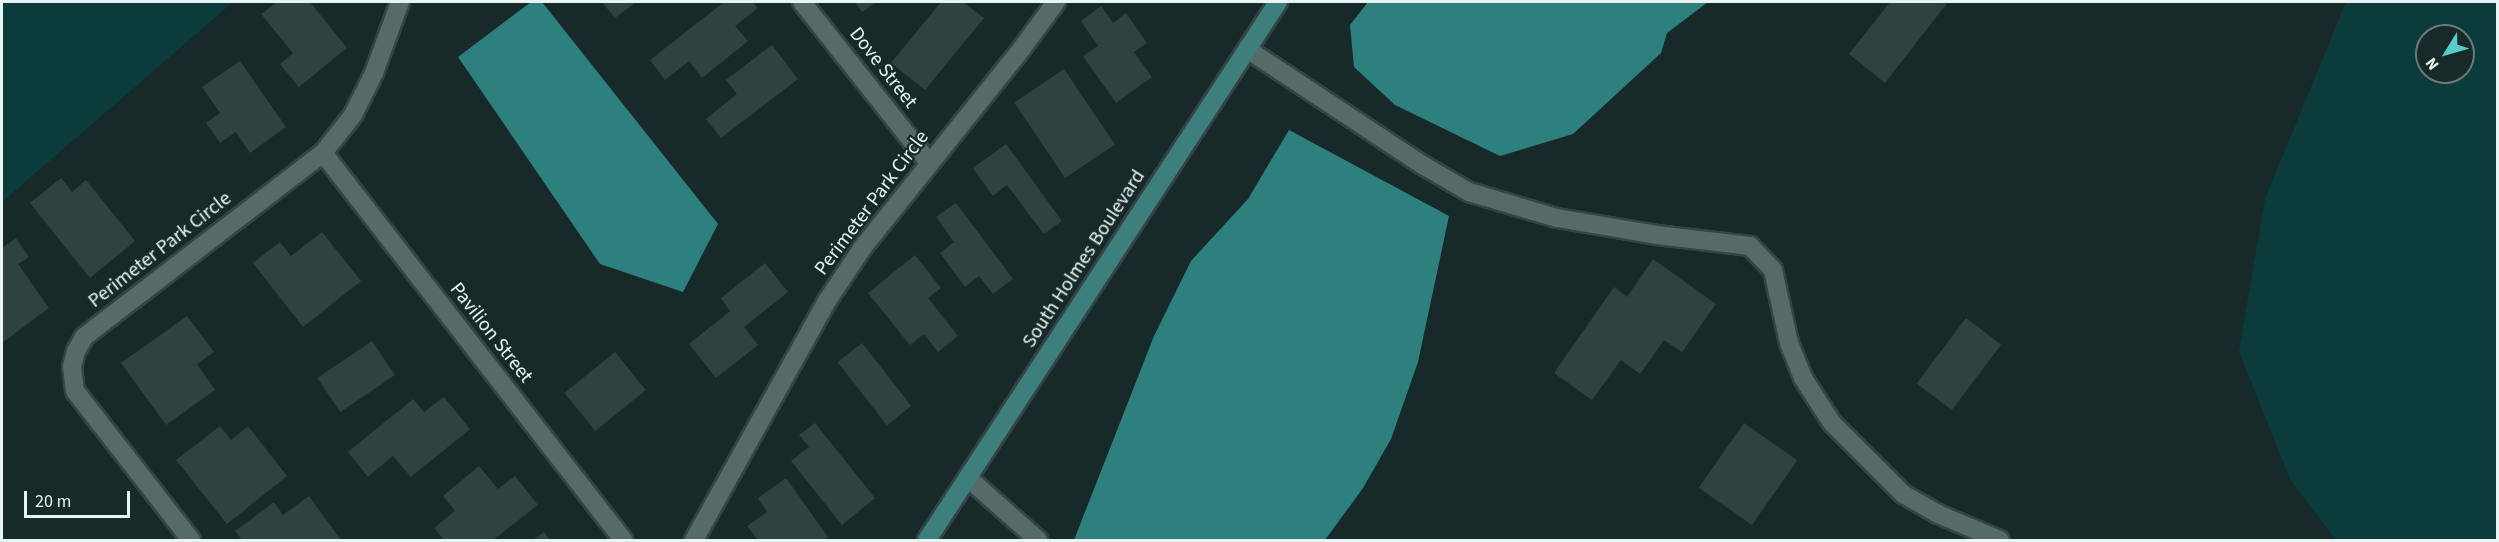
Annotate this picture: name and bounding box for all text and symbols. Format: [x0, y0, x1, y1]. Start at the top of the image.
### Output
street label: Dove Street [844, 23, 922, 113]
north arrow [2415, 24, 2475, 84]
text: N [2420, 53, 2444, 75]
street label: Perimeter Park Circle [810, 126, 934, 280]
street label: South Holmes Boulevard [1017, 166, 1151, 352]
street label: Perimeter Park Circle [84, 187, 236, 313]
street label: Pavilion Street [444, 278, 538, 388]
scale bar [27, 479, 134, 517]
text: 20 m [35, 489, 71, 514]

